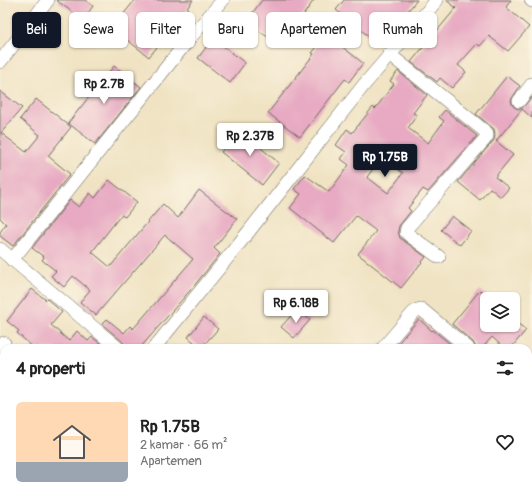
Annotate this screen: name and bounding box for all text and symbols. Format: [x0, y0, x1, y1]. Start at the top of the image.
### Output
chip: Beli [12, 12, 61, 48]
chip: Sewa [69, 12, 128, 48]
chip: Filter [136, 12, 195, 48]
chip: Baru [203, 12, 258, 48]
chip: Apartemen [266, 12, 361, 48]
chip: Rumah [369, 12, 437, 48]
pin: Rp 2.7B [67, 71, 141, 105]
text: Rp 2.7B [84, 76, 124, 92]
pin: Rp 2.37B [209, 123, 291, 157]
text: Rp 2.37B [226, 128, 274, 144]
pin: Rp 1.75B [344, 144, 426, 178]
text: Rp 1.75B [362, 149, 408, 165]
pin: Rp 6.18B [255, 290, 337, 324]
map controls [480, 292, 520, 332]
button: layers [480, 292, 520, 332]
text: Rp 6.18B [273, 295, 319, 311]
icon: filters [494, 357, 516, 379]
text: 4 properti [16, 358, 85, 379]
text: Rp 1.75B [140, 416, 200, 437]
icon: home [48, 418, 96, 466]
icon: heart [494, 431, 516, 453]
text: 2 kamar · 66 m² [140, 437, 228, 453]
text: Apartemen [140, 453, 202, 469]

